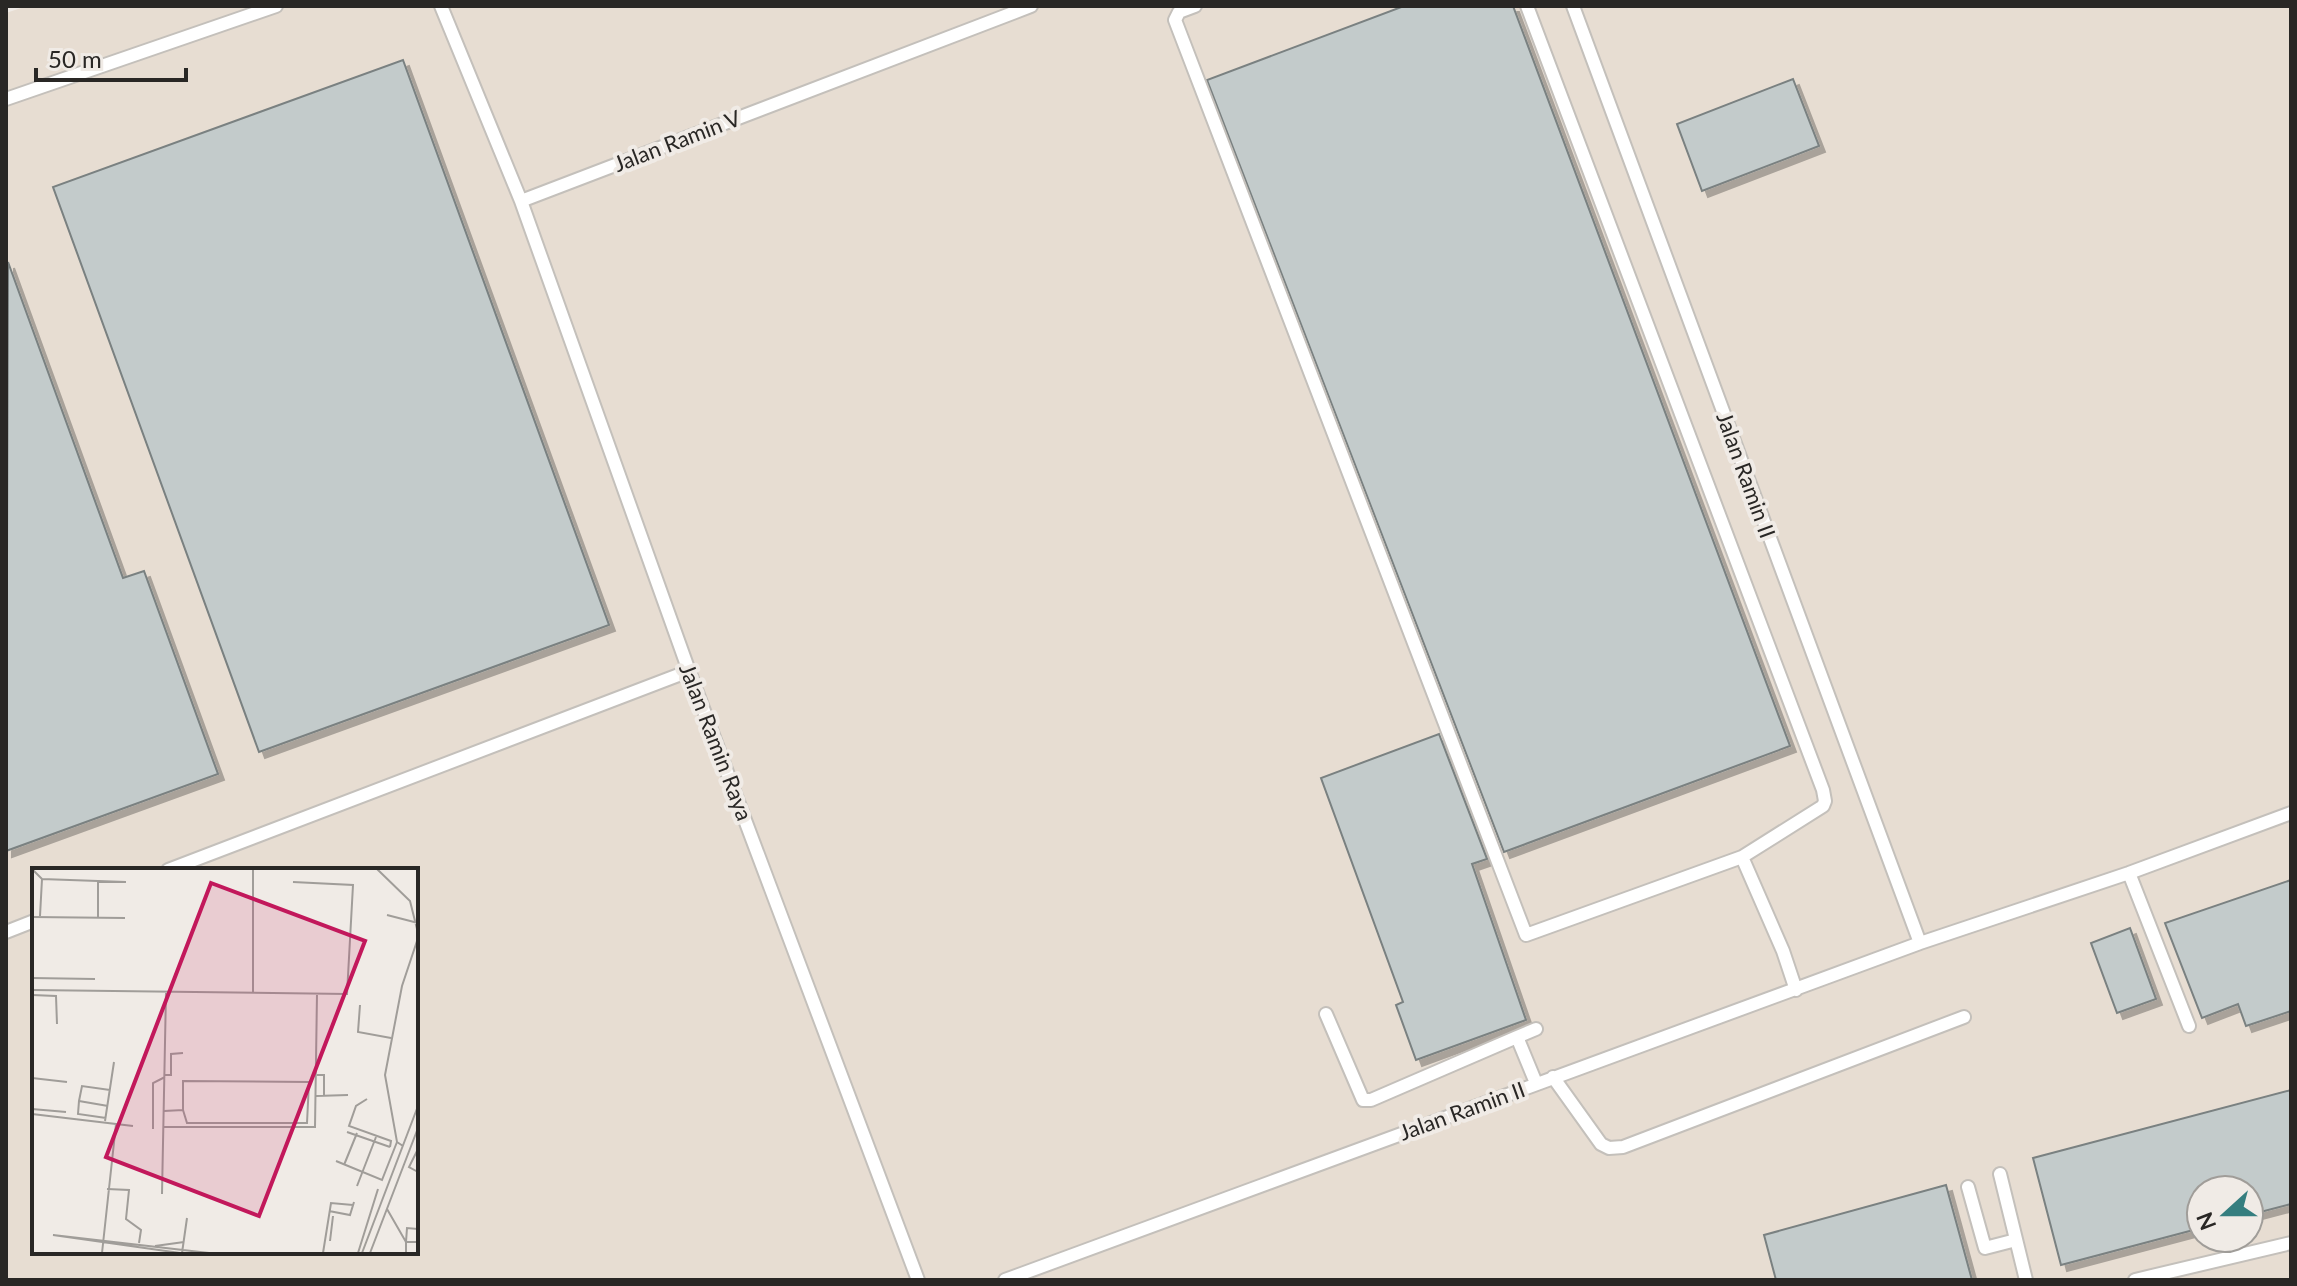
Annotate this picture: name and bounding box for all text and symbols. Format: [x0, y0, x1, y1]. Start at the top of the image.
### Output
scale bar [36, 32, 186, 82]
text: 50 m [48, 44, 102, 73]
street label: Jalan Ramin V [610, 104, 744, 177]
street label: Jalan Ramin II [1711, 408, 1782, 541]
street label: Jalan Ramin Raya [674, 659, 759, 824]
inset map [32, 868, 418, 1254]
street label: Jalan Ramin II [1395, 1075, 1528, 1146]
north arrow [2185, 1174, 2265, 1254]
text: N [2190, 1209, 2222, 1234]

